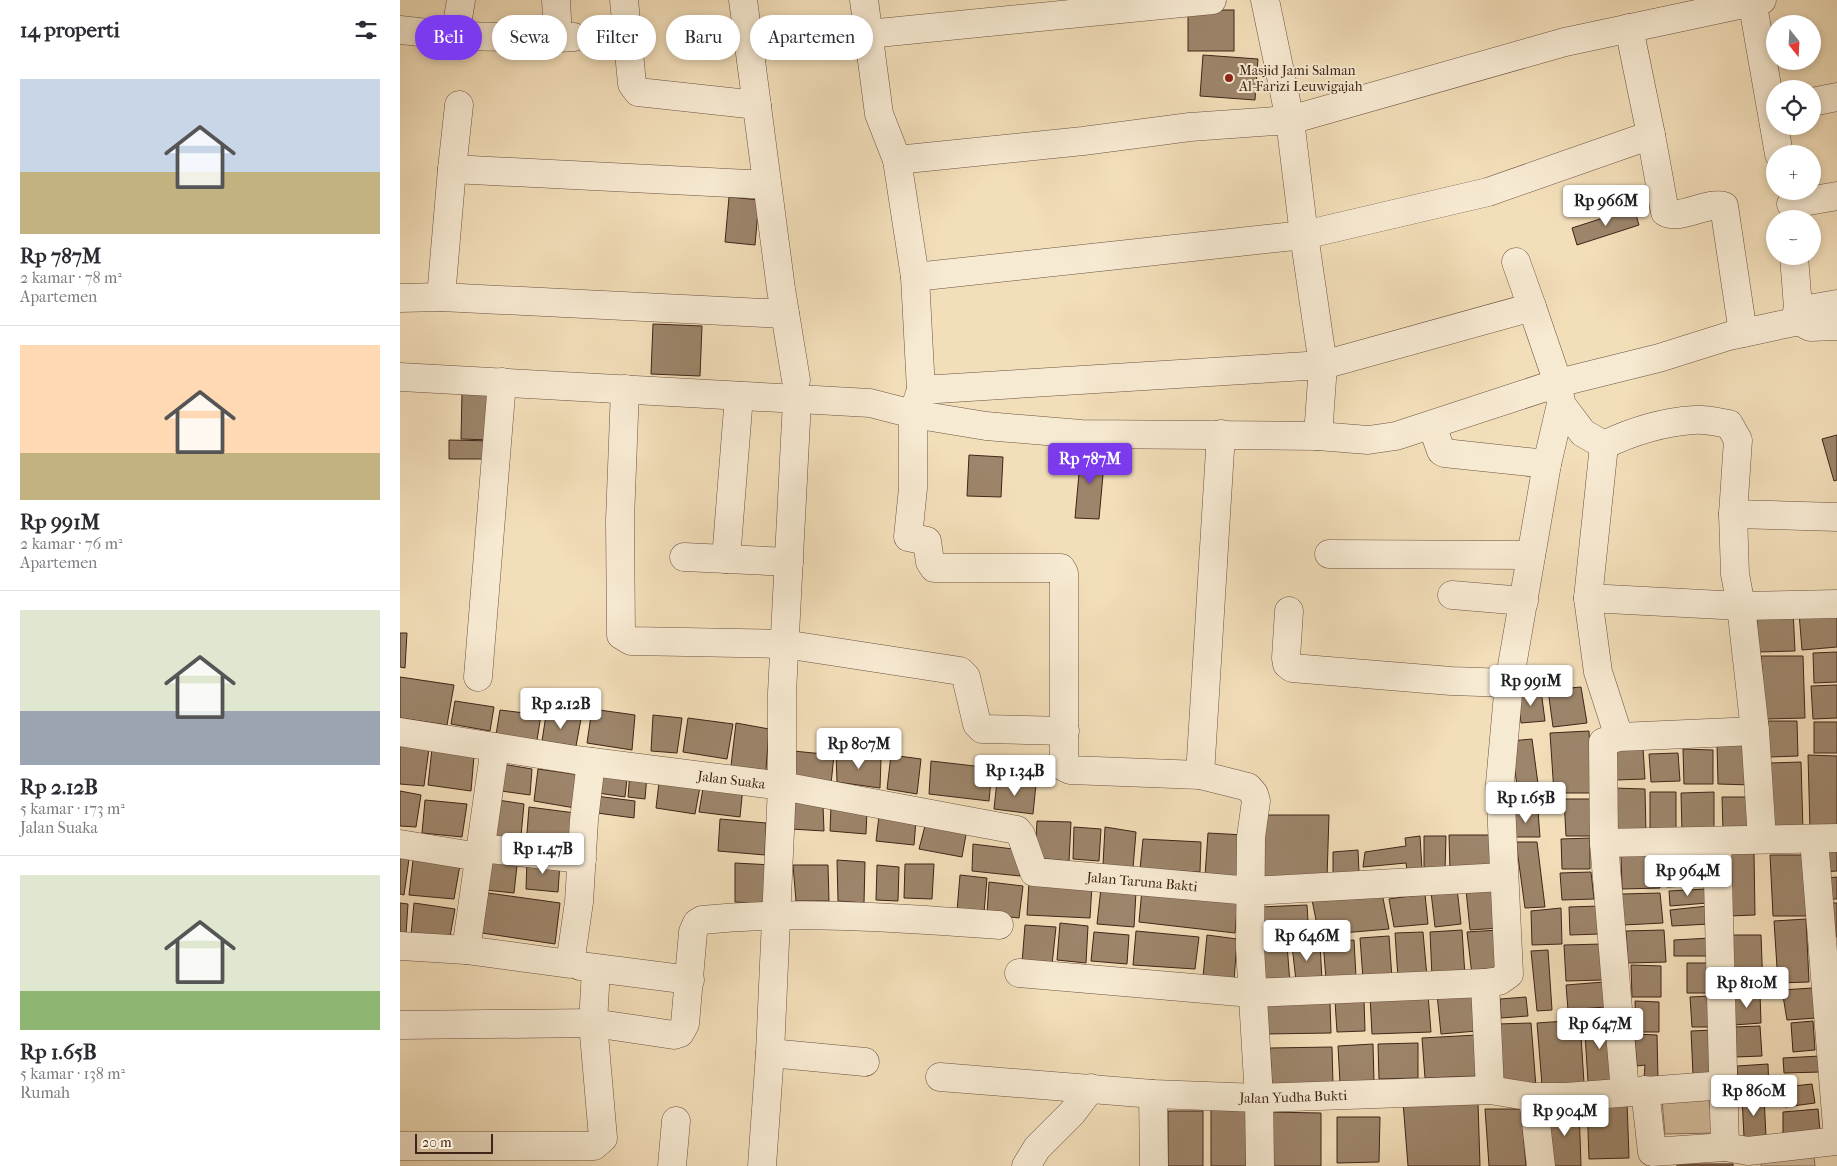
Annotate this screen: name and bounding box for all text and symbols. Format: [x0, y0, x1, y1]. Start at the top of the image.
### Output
chip: Beli [415, 15, 482, 60]
chip: Sewa [492, 15, 567, 60]
chip: Filter [577, 15, 656, 60]
chip: Baru [666, 15, 740, 60]
chip: Apartemen [750, 15, 873, 60]
north arrow [1766, 15, 1821, 70]
map controls [1766, 15, 1821, 265]
icon: filters [352, 16, 380, 44]
text: 14 properti [20, 18, 120, 42]
place label: Masjid Jami Salman Al-Farizi Leuwigajah [1238, 62, 1363, 95]
marker: Masjid Jami Salman Al-Farizi Leuwigajah [1223, 72, 1235, 84]
button: locate [1766, 80, 1821, 135]
icon: home [155, 112, 245, 202]
button: + [1766, 145, 1821, 200]
pin: Rp 966M [1560, 184, 1652, 227]
text: Rp 966M [1574, 191, 1638, 210]
button: − [1766, 210, 1821, 265]
text: Rp 787M [20, 244, 101, 268]
text: 2 kamar · 78 m² [20, 268, 122, 287]
text: Apartemen [20, 287, 97, 306]
icon: home [155, 377, 245, 467]
pin: Rp 787M [1044, 442, 1136, 485]
text: Rp 787M [1059, 449, 1121, 468]
text: Rp 991M [20, 510, 100, 534]
text: 2 kamar · 76 m² [20, 534, 122, 553]
text: Apartemen [20, 553, 97, 572]
icon: home [155, 642, 245, 732]
pin: Rp 991M [1485, 664, 1577, 707]
text: Rp 991M [1501, 671, 1561, 690]
pin: Rp 2.12B [509, 688, 613, 730]
text: Rp 2.12B [531, 694, 591, 713]
pin: Rp 807M [813, 728, 905, 770]
text: Rp 807M [828, 734, 890, 753]
pin: Rp 1.34B [963, 754, 1067, 797]
text: Rp 1.34B [986, 761, 1044, 780]
street label: Jalan Suaka [696, 767, 767, 792]
text: Rp 2.12B [20, 775, 98, 799]
pin: Rp 1.65B [1474, 782, 1578, 824]
text: Rp 1.65B [1497, 788, 1555, 807]
text: 5 kamar · 173 m² [20, 799, 125, 818]
text: Jalan Suaka [20, 818, 98, 837]
pin: Rp 1.47B [491, 832, 595, 875]
text: Rp 1.47B [513, 839, 573, 858]
pin: Rp 964M [1642, 854, 1734, 897]
text: Rp 964M [1656, 861, 1720, 880]
street label: Jalan Taruna Bakti [1085, 868, 1198, 895]
icon: home [155, 907, 245, 997]
pin: Rp 646M [1261, 920, 1353, 962]
text: Rp 646M [1274, 926, 1340, 945]
pin: Rp 810M [1701, 966, 1793, 1009]
text: Rp 810M [1717, 973, 1777, 992]
pin: Rp 647M [1554, 1008, 1646, 1050]
text: Rp 647M [1568, 1014, 1632, 1033]
text: Rp 1.65B [20, 1040, 97, 1064]
text: 5 kamar · 138 m² [20, 1064, 125, 1083]
pin: Rp 860M [1708, 1074, 1800, 1117]
text: Rp 860M [1722, 1081, 1786, 1100]
text: Rumah [20, 1083, 70, 1102]
street label: Jalan Yudha Bukti [1238, 1086, 1347, 1107]
pin: Rp 904M [1519, 1094, 1611, 1137]
text: Rp 904M [1533, 1101, 1597, 1120]
scale bar [415, 1131, 492, 1154]
text: 20 m [422, 1134, 452, 1151]

